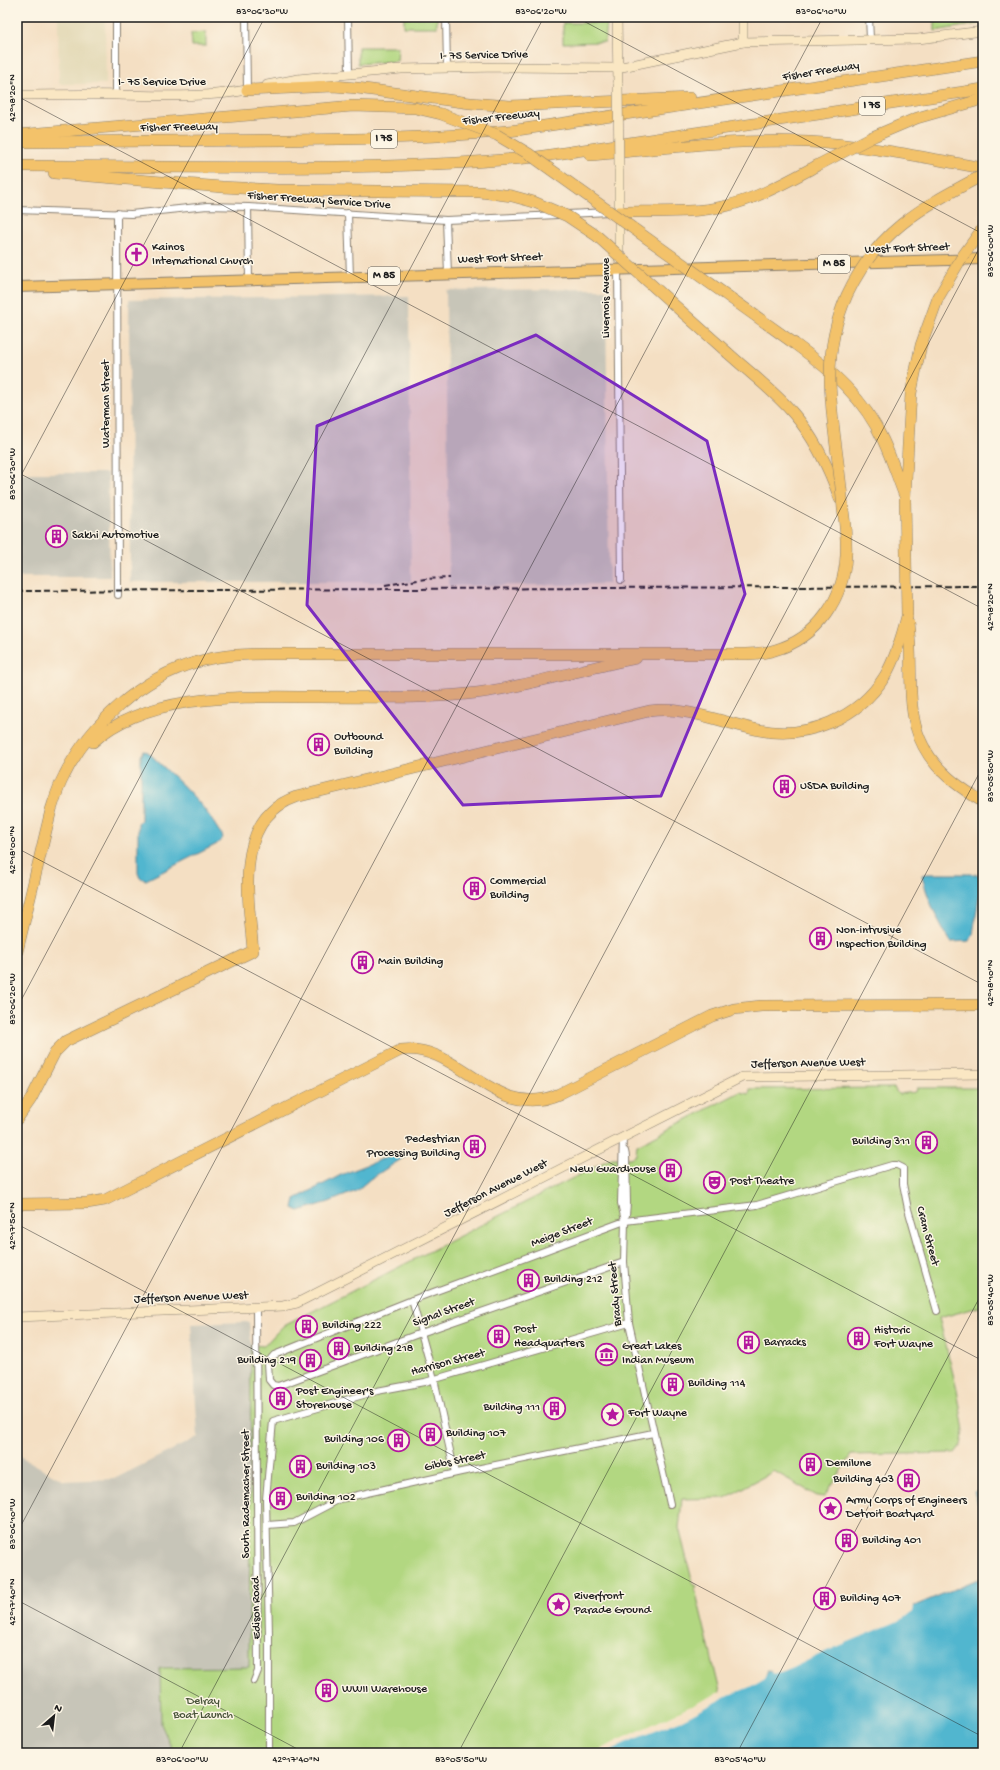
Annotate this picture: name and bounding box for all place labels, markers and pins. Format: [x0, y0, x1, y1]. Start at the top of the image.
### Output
place label: Kainos International Church [152, 241, 254, 269]
church icon: Kainos International Church [123, 242, 149, 268]
building icon: Sakhi Automotive [43, 523, 69, 549]
place label: Sakhi Automotive [72, 529, 160, 543]
place label: Outbound Building [333, 731, 384, 759]
building icon: Outbound Building [306, 732, 332, 758]
building icon: USDA Building [771, 774, 797, 800]
place label: USDA Building [800, 780, 870, 794]
place label: Commercial Building [489, 875, 547, 903]
building icon: Commercial Building [462, 876, 488, 902]
place label: Non-intrusive Inspection Building [836, 924, 927, 952]
building icon: Non-intrusive Inspection Building [808, 925, 834, 951]
building icon: Main Building [349, 949, 375, 975]
place label: Main Building [378, 955, 443, 969]
building icon: Building 311 [913, 1129, 939, 1155]
place label: Pedestrian Processing Building [366, 1133, 460, 1161]
building icon: Pedestrian Processing Building [462, 1134, 488, 1160]
place label: Building 311 [851, 1135, 910, 1149]
building icon: New Guardhouse [658, 1157, 684, 1183]
place label: New Guardhouse [570, 1163, 657, 1177]
theatre icon: Post Theatre [701, 1169, 727, 1195]
place label: Post Theatre [729, 1175, 795, 1189]
building icon: Building 212 [515, 1267, 541, 1293]
place label: Building 212 [543, 1273, 603, 1287]
building icon: Building 222 [293, 1313, 319, 1339]
place label: Building 222 [321, 1319, 382, 1333]
place label: Post Headquarters [513, 1323, 585, 1351]
building icon: Post Headquarters [485, 1324, 511, 1350]
place label: Historic Fort Wayne [873, 1324, 934, 1352]
building icon: Historic Fort Wayne [846, 1325, 872, 1351]
building icon: Barracks [735, 1330, 761, 1356]
building icon: Building 218 [326, 1336, 352, 1362]
place label: Barracks [763, 1336, 806, 1350]
place label: Great Lakes Indian Museum [622, 1340, 695, 1368]
museum icon: Great Lakes Indian Museum [594, 1341, 620, 1367]
place label: Building 218 [353, 1342, 414, 1356]
building icon: Building 219 [298, 1348, 324, 1374]
place label: Building 219 [236, 1354, 296, 1368]
building icon: Building 114 [660, 1371, 686, 1397]
place label: Building 114 [687, 1377, 746, 1391]
place label: Post Engineer's Storehouse [295, 1385, 374, 1413]
building icon: Post Engineer's Storehouse [267, 1386, 293, 1412]
building icon: Building 111 [542, 1395, 568, 1421]
place label: Building 111 [482, 1401, 540, 1415]
place icon: Fort Wayne [599, 1401, 625, 1427]
place label: Fort Wayne [627, 1407, 688, 1421]
building icon: Building 107 [418, 1421, 444, 1447]
building icon: Building 106 [386, 1427, 412, 1453]
place label: Building 107 [445, 1427, 507, 1441]
place label: Building 106 [323, 1433, 385, 1447]
building icon: Demilune [798, 1451, 824, 1477]
building icon: Building 103 [288, 1454, 314, 1480]
place label: Demilune [825, 1457, 872, 1471]
place label: Building 103 [315, 1460, 376, 1474]
building icon: Building 403 [896, 1467, 922, 1493]
place label: Building 403 [832, 1473, 894, 1487]
building icon: Building 102 [267, 1485, 293, 1511]
place label: Building 102 [295, 1491, 356, 1505]
place label: Army Corps of Engineers Detroit Boatyard [845, 1494, 967, 1522]
place icon: Army Corps of Engineers Detroit Boatyard [817, 1495, 843, 1521]
building icon: Building 401 [834, 1528, 860, 1554]
place label: Building 401 [861, 1534, 922, 1548]
building icon: Building 407 [812, 1586, 838, 1612]
place label: Riverfront Parade Ground [573, 1590, 652, 1618]
place icon: Riverfront Parade Ground [546, 1591, 572, 1617]
place label: Building 407 [839, 1592, 902, 1606]
building icon: WWII Warehouse [313, 1677, 339, 1703]
place label: WWII Warehouse [342, 1683, 428, 1697]

